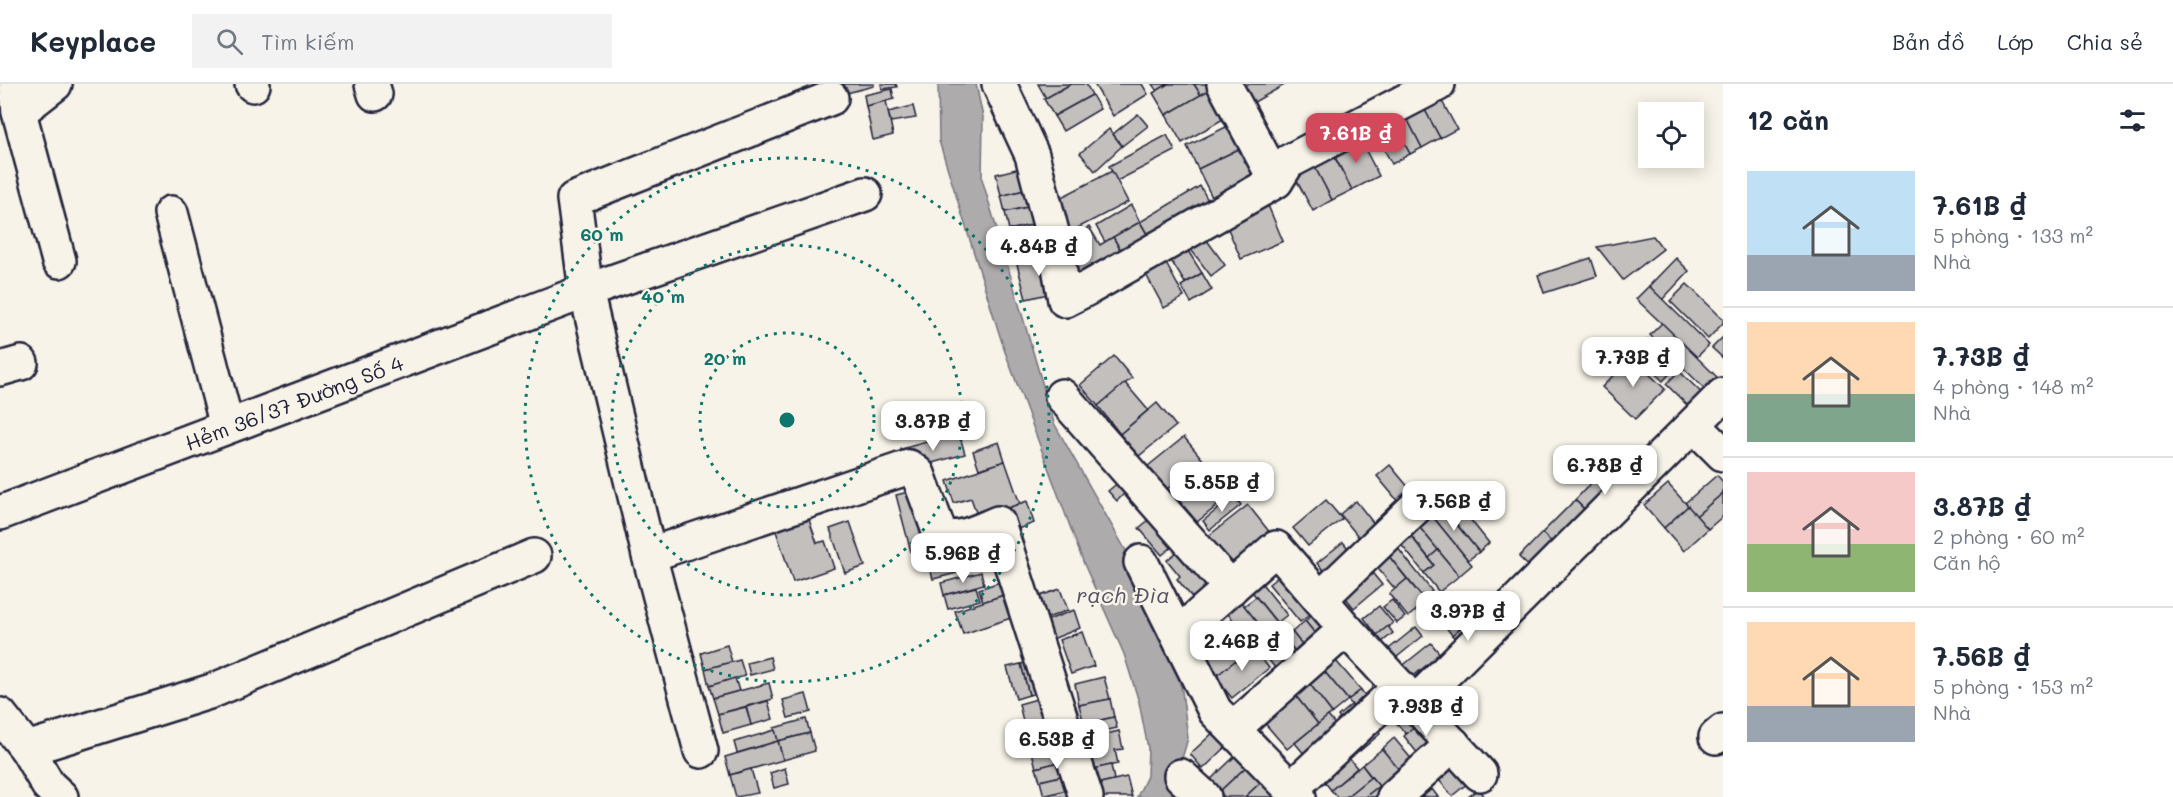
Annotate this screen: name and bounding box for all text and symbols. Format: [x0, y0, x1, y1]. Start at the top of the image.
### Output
search box [192, 14, 612, 68]
text: Keyplace [30, 23, 156, 59]
icon: search [213, 25, 246, 58]
text: Tìm kiếm [261, 27, 354, 56]
text: Bản đồ [1892, 28, 1964, 55]
text: Lớp [1997, 28, 2034, 55]
text: Chia sẻ [2067, 28, 2143, 55]
map controls [1638, 102, 1704, 168]
button: locate [1638, 102, 1704, 168]
text: 12 căn [1747, 103, 1829, 137]
icon: filters [2116, 104, 2149, 137]
pin: 7.61B ₫ [1301, 113, 1411, 164]
text: 7.61B ₫ [1320, 119, 1392, 145]
text: 7.61B ₫ [1933, 188, 2027, 222]
icon: home [1795, 195, 1867, 267]
text: 60 m [580, 222, 624, 246]
text: 5 phòng · 133 m² [1933, 222, 2093, 248]
pin: 4.84B ₫ [984, 226, 1094, 277]
text: 4.84B ₫ [1000, 232, 1078, 258]
text: Nhà [1933, 248, 1972, 274]
text: 40 m [641, 284, 685, 308]
pin: 7.73B ₫ [1578, 337, 1688, 388]
text: 7.73B ₫ [1933, 339, 2030, 373]
text: 7.73B ₫ [1596, 343, 1670, 369]
text: 20 m [704, 346, 746, 370]
icon: home [1795, 346, 1867, 418]
street label: Hẻm 36/37 Đường Số 4 [181, 348, 407, 455]
text: 4 phòng · 148 m² [1933, 373, 2094, 399]
text: Nhà [1933, 399, 1972, 425]
pin: 3.87B ₫ [878, 401, 988, 452]
text: 3.87B ₫ [895, 407, 971, 433]
centre of rings [777, 410, 797, 430]
pin: 6.78B ₫ [1550, 445, 1660, 496]
text: 6.78B ₫ [1567, 451, 1643, 477]
pin: 5.85B ₫ [1167, 462, 1277, 513]
text: 5.85B ₫ [1184, 468, 1260, 494]
pin: 7.56B ₫ [1399, 481, 1509, 532]
text: 7.56B ₫ [1416, 487, 1492, 513]
text: 3.87B ₫ [1933, 489, 2032, 523]
icon: home [1795, 496, 1867, 568]
text: 2 phòng · 60 m² [1933, 523, 2085, 549]
pin: 5.96B ₫ [908, 533, 1018, 584]
text: 5.96B ₫ [925, 539, 1001, 565]
text: Căn hộ [1933, 549, 2000, 575]
water label: rạch Đìa [1076, 580, 1170, 609]
pin: 3.97B ₫ [1413, 591, 1523, 642]
text: 3.97B ₫ [1430, 597, 1506, 623]
pin: 2.46B ₫ [1187, 621, 1297, 672]
text: 2.46B ₫ [1204, 627, 1280, 653]
text: 7.56B ₫ [1933, 639, 2031, 673]
icon: home [1795, 646, 1867, 718]
text: 5 phòng · 153 m² [1933, 673, 2093, 699]
pin: 7.93B ₫ [1371, 686, 1481, 737]
text: 7.93B ₫ [1388, 692, 1464, 718]
text: Nhà [1933, 699, 1972, 725]
pin: 6.53B ₫ [1002, 719, 1112, 770]
text: 6.53B ₫ [1019, 725, 1095, 751]

